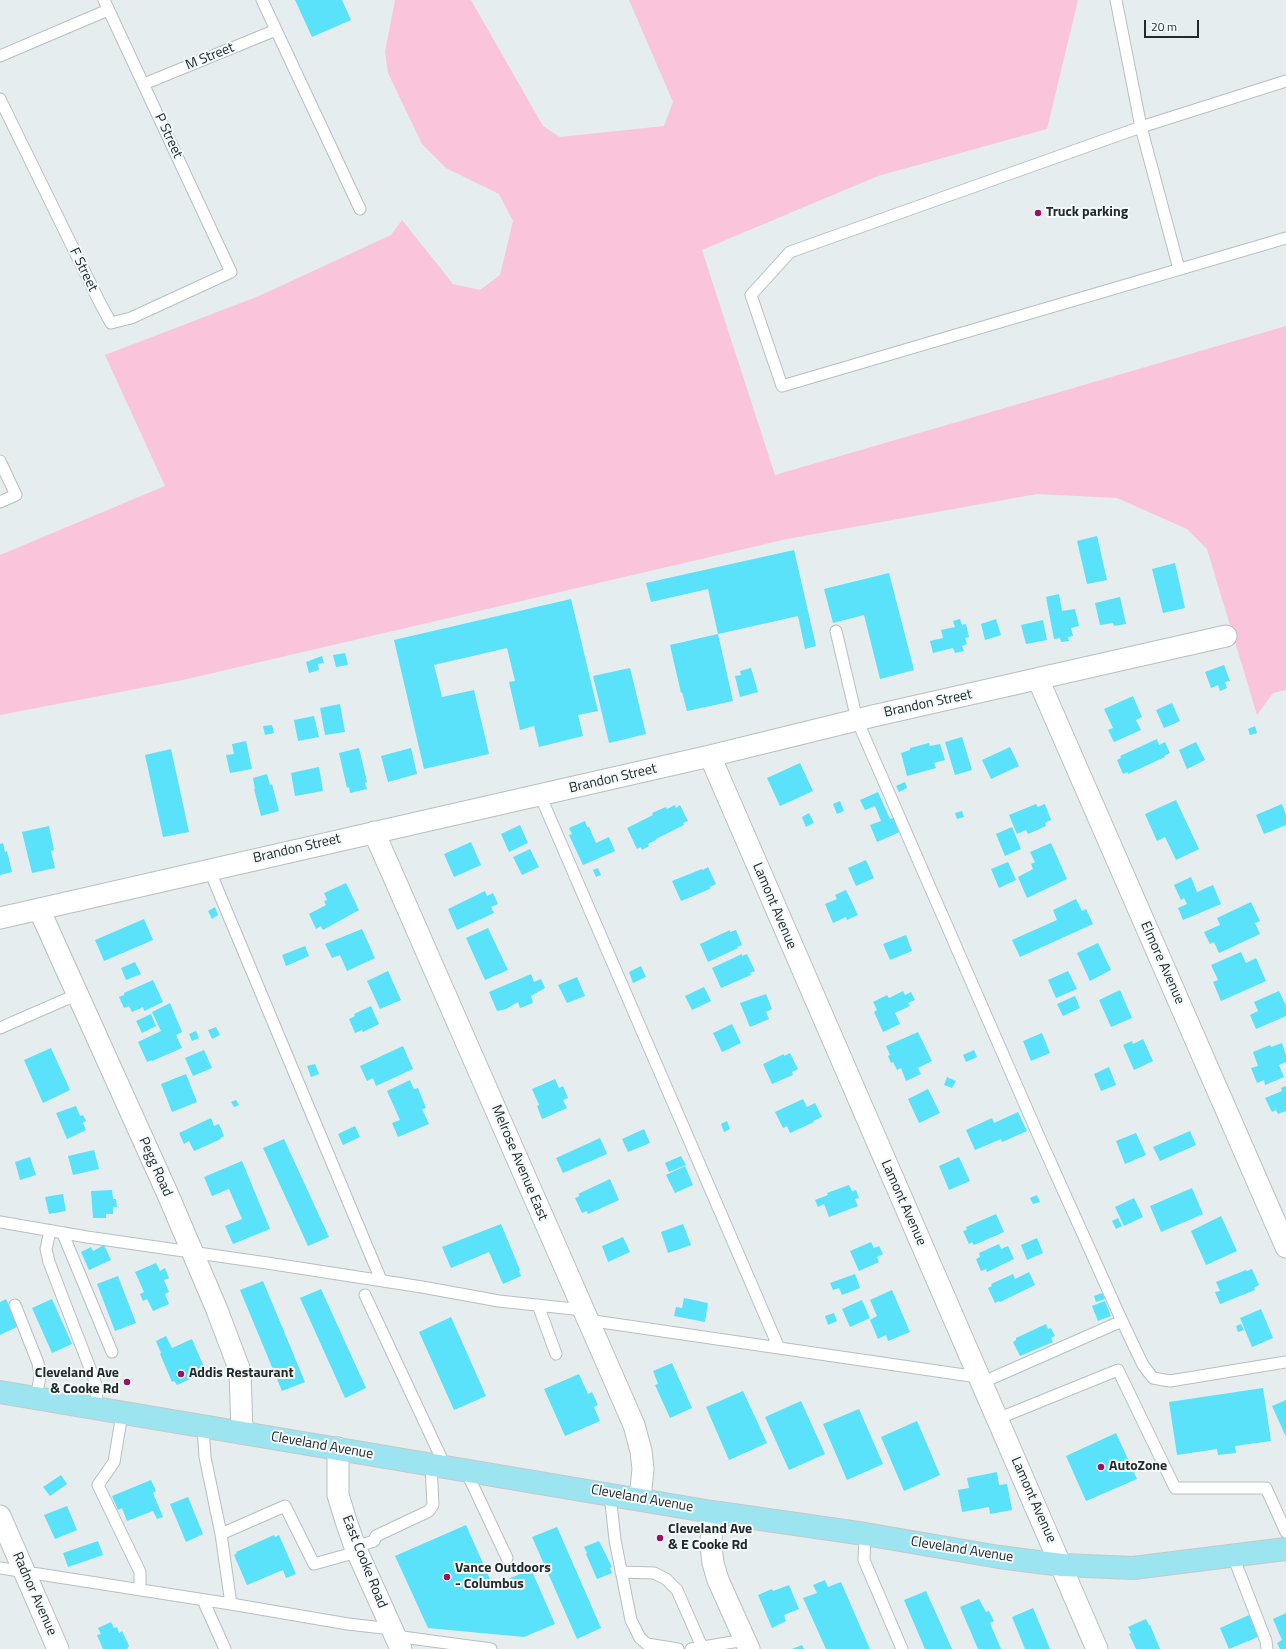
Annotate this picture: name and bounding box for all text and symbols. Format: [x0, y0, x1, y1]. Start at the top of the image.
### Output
scale bar [1146, 12, 1201, 38]
text: 20 m [1151, 17, 1177, 36]
street label: M Street [183, 40, 237, 74]
street label: P Street [150, 111, 186, 161]
place label: Truck parking [1046, 205, 1128, 221]
marker: Truck parking [1033, 208, 1043, 218]
street label: F Street [65, 245, 101, 295]
street label: Brandon Street [882, 686, 974, 722]
street label: Brandon Street [568, 761, 658, 797]
street label: Brandon Street [252, 831, 342, 867]
street label: Lamont Avenue [748, 860, 800, 952]
street label: Elmore Avenue [1136, 919, 1188, 1007]
street label: Melrose Avenue East [487, 1103, 551, 1223]
street label: Pegg Road [134, 1135, 176, 1199]
street label: Lamont Avenue [877, 1158, 929, 1248]
place label: Cleveland Ave & Cooke Rd [35, 1366, 119, 1398]
place label: Addis Restaurant [189, 1366, 294, 1382]
marker: Addis Restaurant [176, 1369, 186, 1379]
marker: Cleveland Ave & Cooke Rd [122, 1377, 132, 1387]
street label: Cleveland Avenue [270, 1429, 374, 1463]
street label: Lamont Avenue [1007, 1455, 1059, 1545]
place label: AutoZone [1109, 1459, 1167, 1475]
marker: AutoZone [1096, 1462, 1106, 1472]
street label: Cleveland Avenue [590, 1482, 694, 1516]
street label: East Cooke Road [338, 1513, 390, 1611]
place label: Cleveland Ave & E Cooke Rd [668, 1522, 752, 1554]
marker: Cleveland Ave & E Cooke Rd [655, 1533, 665, 1543]
street label: Cleveland Avenue [910, 1534, 1014, 1566]
street label: Radnor Avenue [8, 1550, 60, 1638]
place label: Vance Outdoors - Columbus [455, 1561, 551, 1594]
marker: Vance Outdoors - Columbus [442, 1572, 452, 1582]

